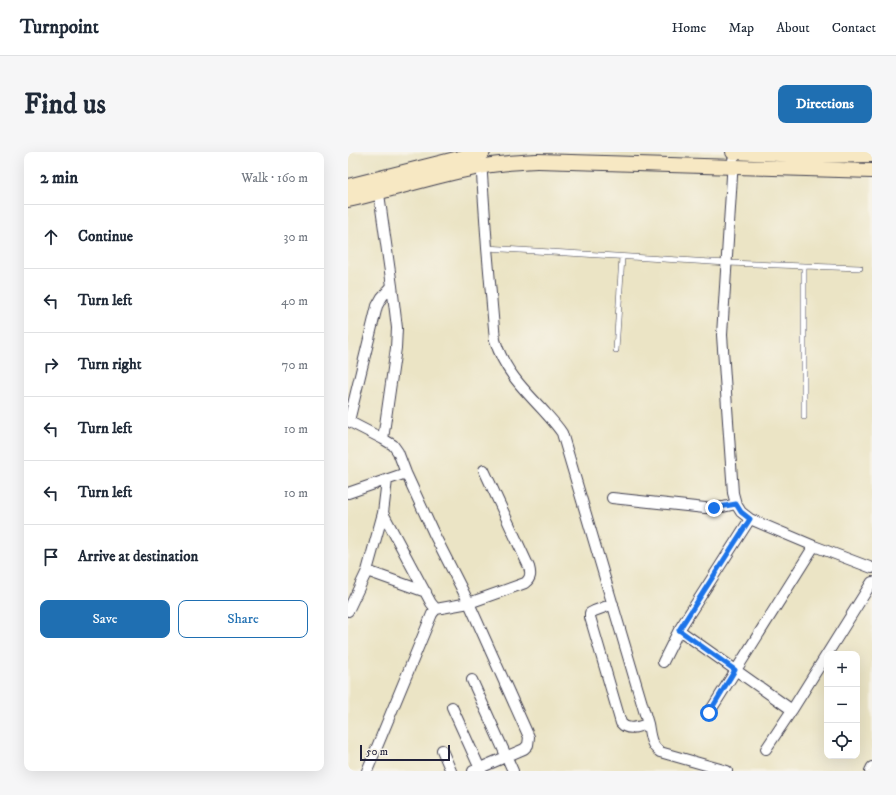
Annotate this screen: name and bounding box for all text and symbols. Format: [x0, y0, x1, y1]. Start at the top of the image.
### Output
text: Turnpoint [20, 16, 99, 39]
text: Home [672, 19, 706, 37]
text: Map [728, 19, 754, 37]
text: About [776, 19, 810, 37]
text: Contact [832, 19, 876, 37]
button: Directions [778, 85, 872, 123]
text: Find us [24, 87, 106, 122]
text: 2 min [40, 167, 78, 189]
text: Walk · 160 m [241, 170, 308, 186]
icon: ahead [40, 226, 62, 248]
text: Continue [78, 227, 133, 246]
text: 30 m [284, 229, 308, 245]
icon: left [40, 290, 62, 312]
text: Turn left [78, 291, 132, 310]
text: 40 m [281, 293, 308, 309]
icon: right [40, 354, 62, 376]
text: Turn right [78, 355, 141, 374]
text: 70 m [282, 357, 308, 373]
icon: left [40, 418, 62, 440]
text: Turn left [78, 419, 132, 438]
text: 10 m [284, 421, 308, 437]
icon: left [40, 482, 62, 504]
text: Turn left [78, 483, 132, 502]
text: 10 m [284, 485, 308, 501]
route end [705, 499, 723, 517]
icon: arrive [40, 546, 62, 568]
text: Arrive at destination [78, 547, 198, 566]
button: Save [40, 600, 170, 638]
button: Share [178, 600, 308, 638]
map controls [824, 651, 860, 759]
button: + [824, 651, 860, 687]
button: − [824, 687, 860, 723]
route start [700, 704, 718, 722]
button: locate [824, 723, 860, 759]
scale bar [360, 743, 450, 762]
text: 50 m [366, 745, 388, 759]

